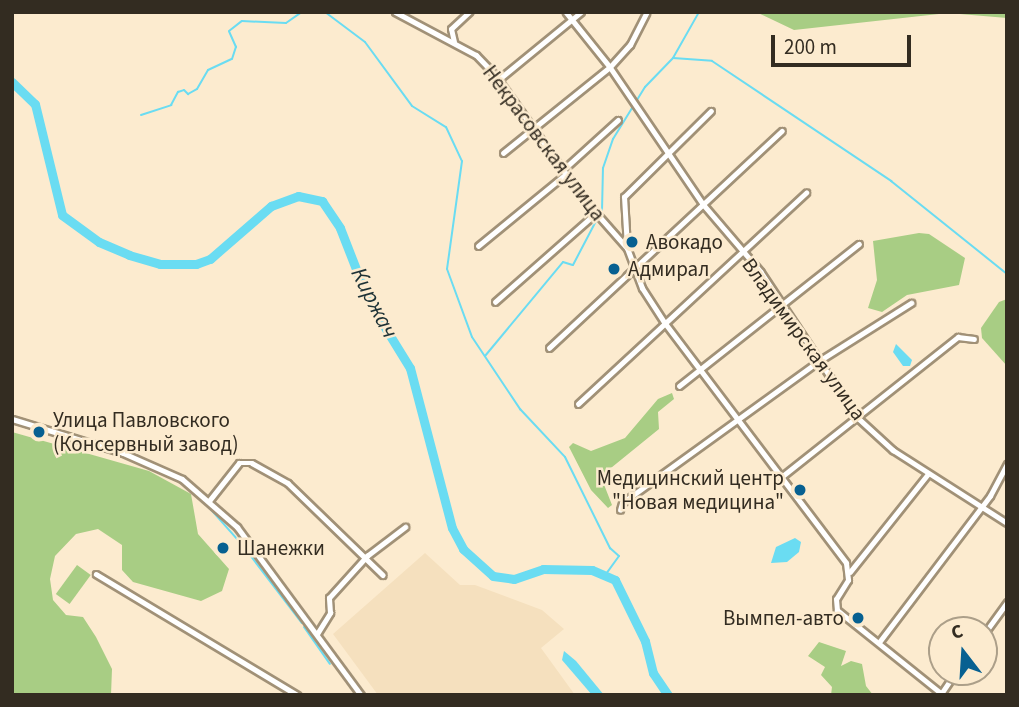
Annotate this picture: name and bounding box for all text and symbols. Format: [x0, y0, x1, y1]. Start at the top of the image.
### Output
scale bar [774, 21, 914, 65]
text: 200 m [784, 32, 837, 62]
street label: Некрасовская улица [477, 60, 611, 226]
place label: Авокадо [646, 229, 723, 255]
marker: Авокадо [624, 234, 640, 250]
street label: Владимирская улица [737, 253, 871, 425]
place label: Адмирал [628, 256, 709, 282]
marker: Адмирал [606, 261, 622, 277]
water label: Киржач [344, 263, 404, 343]
place label: Улица Павловского (Консервный завод) [53, 407, 239, 457]
marker: Улица Павловского (Консервный завод) [31, 424, 47, 440]
place label: Медицинский центр "Новая медицина" [597, 465, 784, 515]
marker: Медицинский центр "Новая медицина" [790, 480, 810, 500]
place label: Шанежки [237, 535, 325, 561]
marker: Шанежки [215, 540, 231, 556]
place label: Вымпел-авто [723, 605, 844, 631]
marker: Вымпел-авто [850, 610, 866, 626]
north arrow [928, 616, 998, 686]
text: С [948, 618, 967, 647]

